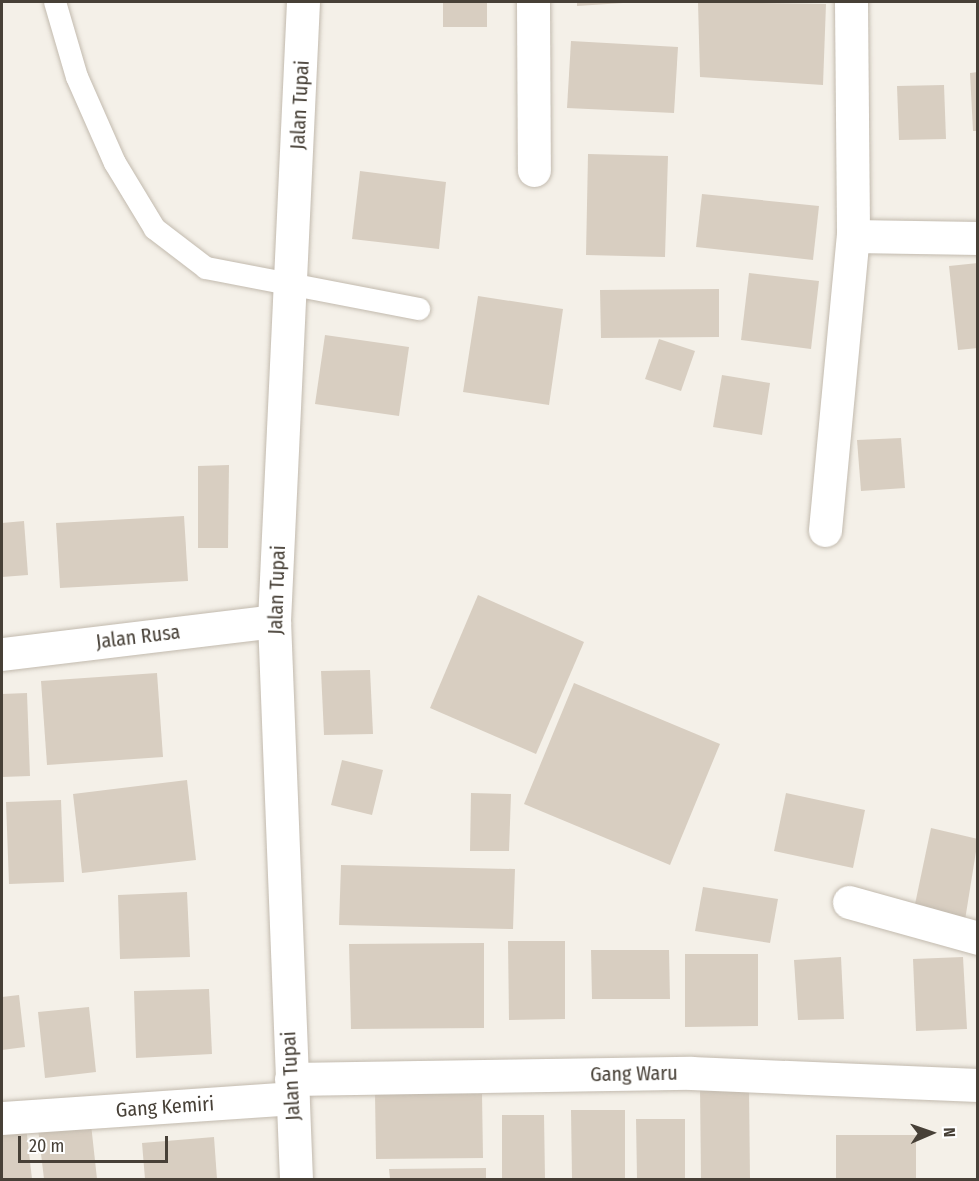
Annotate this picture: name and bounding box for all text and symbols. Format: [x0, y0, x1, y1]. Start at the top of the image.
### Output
street label: Jalan Tupai [286, 60, 314, 150]
street label: Jalan Tupai [263, 545, 291, 635]
street label: Jalan Rusa [94, 620, 182, 654]
street label: Jalan Tupai [277, 1031, 305, 1121]
street label: Gang Waru [590, 1061, 678, 1087]
street label: Gang Kemiri [115, 1092, 215, 1122]
north arrow [901, 1103, 961, 1163]
scale bar [21, 1124, 171, 1162]
text: N [940, 1127, 959, 1137]
text: 20 m [29, 1135, 64, 1157]

